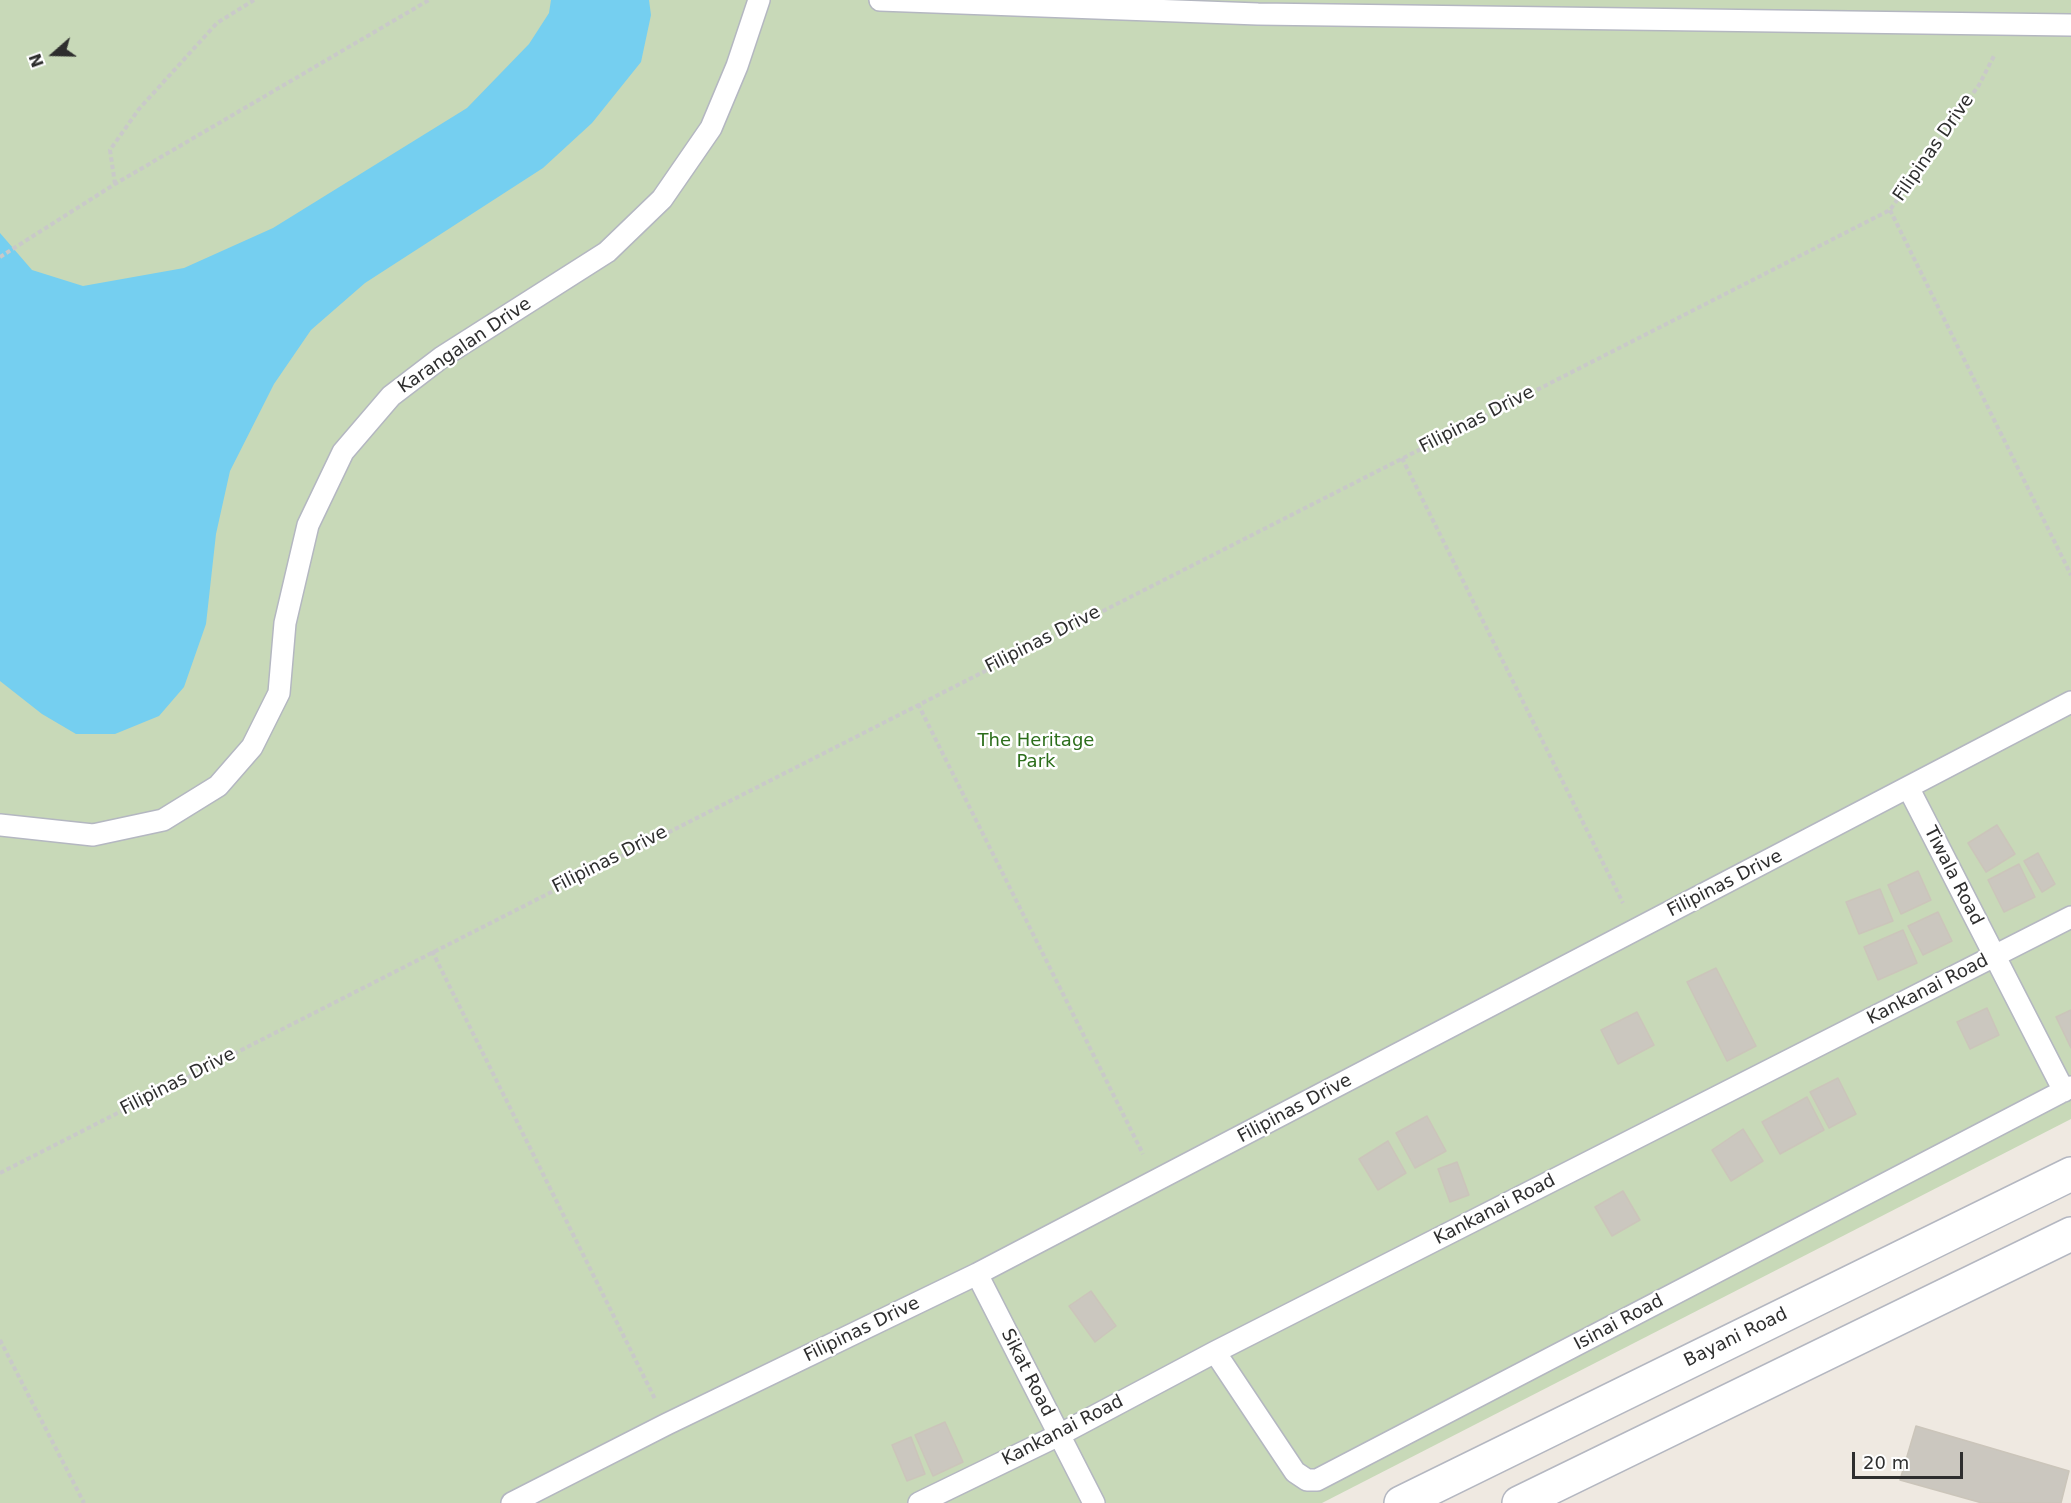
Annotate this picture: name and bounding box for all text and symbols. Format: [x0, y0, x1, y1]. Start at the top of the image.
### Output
north arrow [24, 24, 84, 84]
text: N [25, 51, 48, 70]
street label: Filipinas Drive [1889, 90, 1979, 206]
street label: Karangalan Drive [394, 293, 536, 399]
street label: Filipinas Drive [1416, 382, 1538, 458]
street label: Filipinas Drive [982, 602, 1104, 678]
park label: The Heritage Park [978, 730, 1094, 772]
street label: Filipinas Drive [549, 822, 671, 898]
street label: Tiwala Road [1919, 823, 1987, 929]
street label: Filipinas Drive [1664, 846, 1786, 922]
street label: Kankanai Road [1864, 950, 1992, 1030]
street label: Filipinas Drive [117, 1044, 239, 1120]
street label: Filipinas Drive [1234, 1070, 1356, 1148]
street label: Kankanai Road [1431, 1170, 1559, 1250]
street label: Isinai Road [1571, 1290, 1667, 1356]
street label: Filipinas Drive [801, 1293, 923, 1367]
street label: Bayani Road [1681, 1304, 1791, 1372]
street label: Sikat Road [996, 1326, 1058, 1420]
street label: Kankanai Road [999, 1391, 1127, 1471]
scale bar [1855, 1440, 1966, 1478]
text: 20 m [1863, 1452, 1909, 1473]

